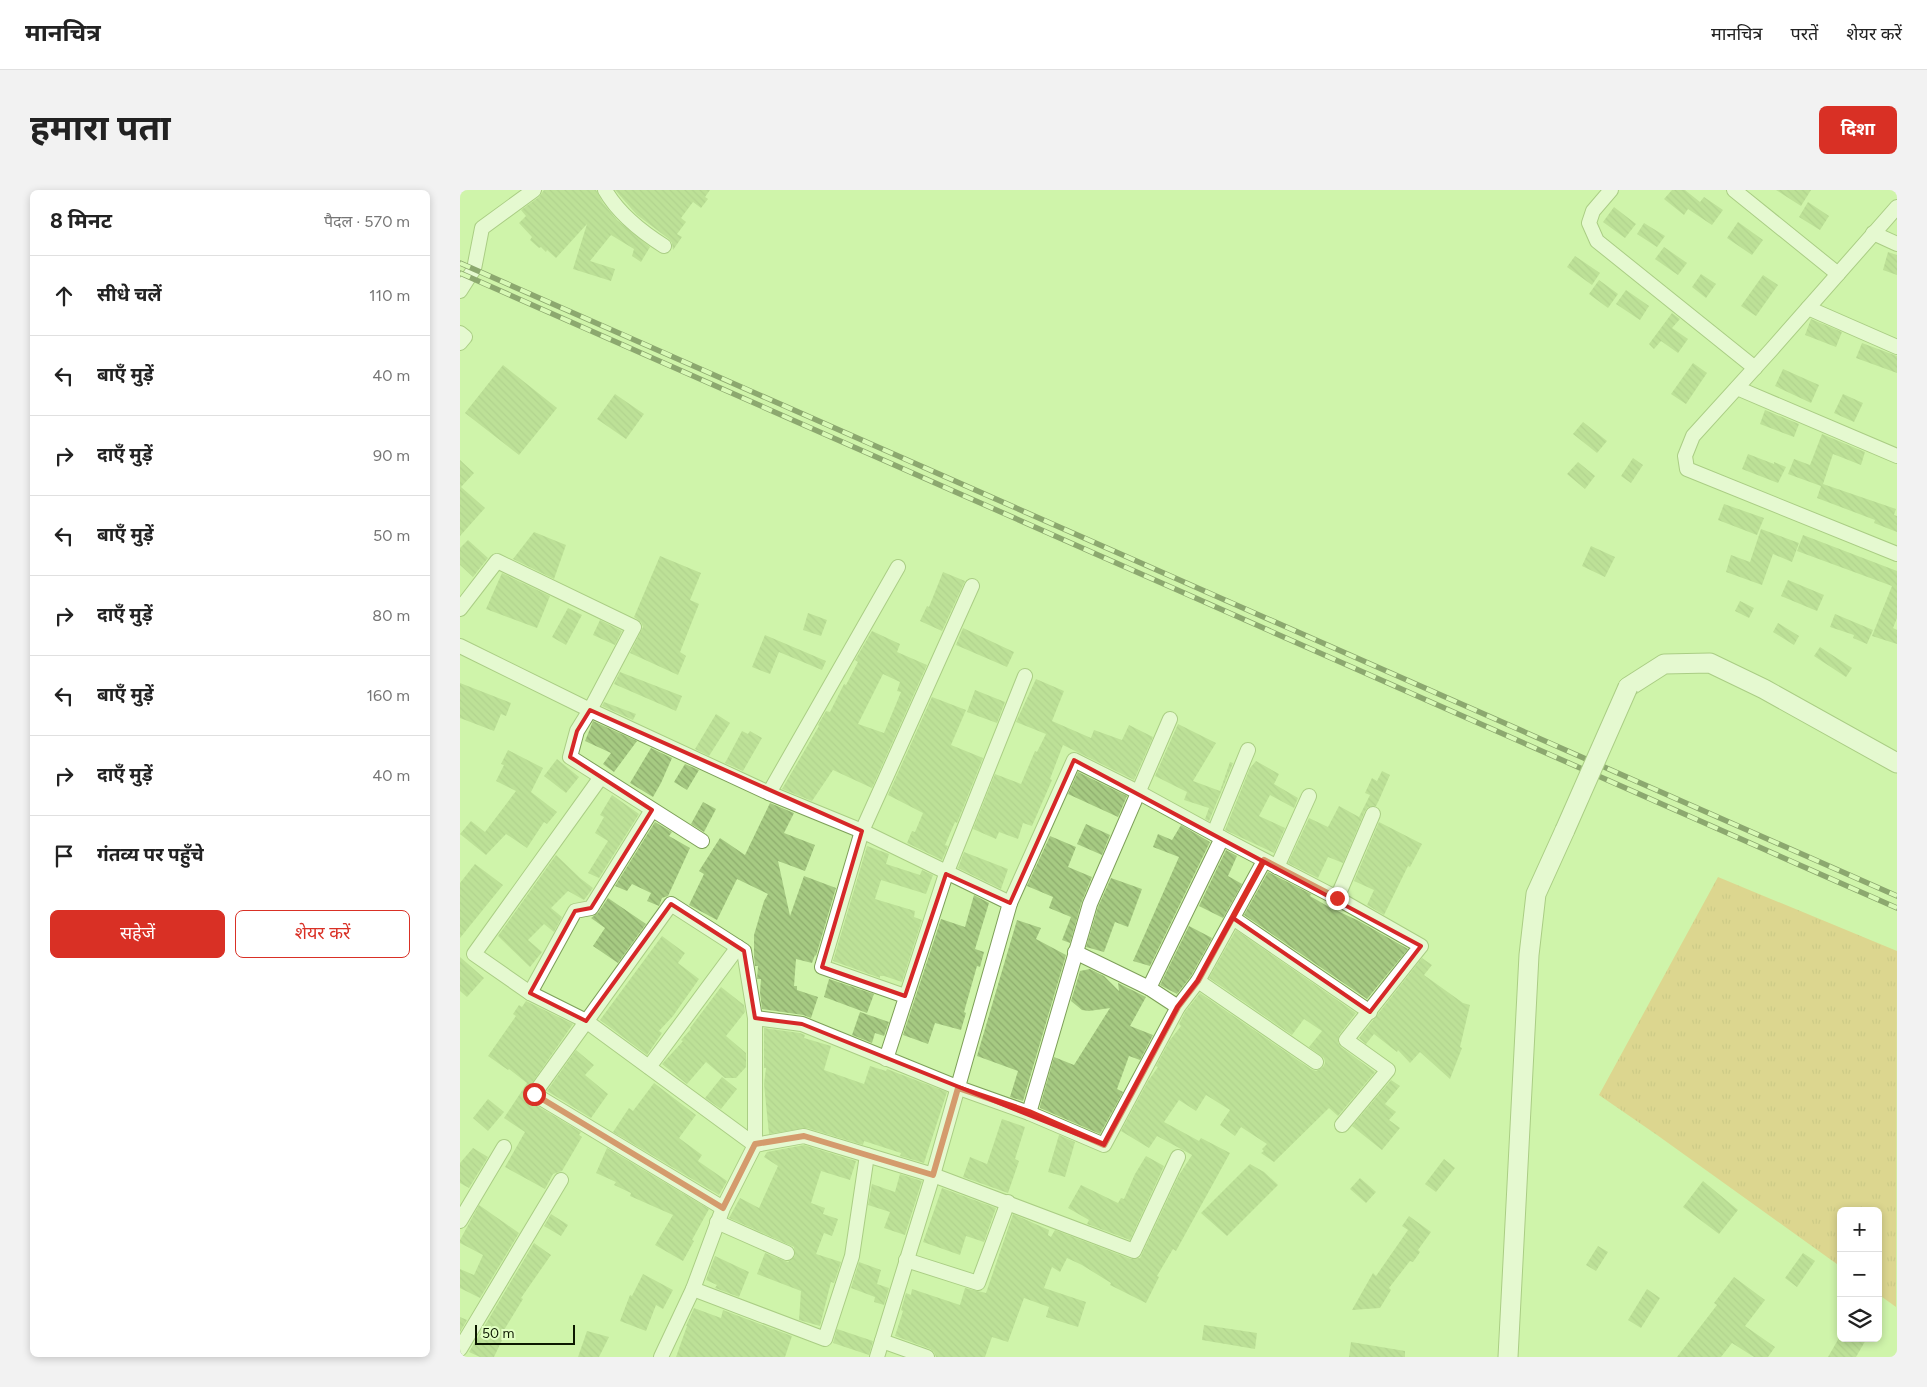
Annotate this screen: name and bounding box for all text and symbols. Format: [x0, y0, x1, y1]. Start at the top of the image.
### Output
text: मानचित्र [25, 18, 101, 47]
text: मानचित्र [1711, 23, 1762, 45]
text: परतें [1790, 23, 1818, 45]
text: शेयर करें [1846, 23, 1902, 45]
button: दिशा [1819, 106, 1897, 154]
text: हमारा पता [30, 107, 171, 149]
text: 8 मिनट [50, 208, 112, 233]
text: पैदल · 570 m [324, 212, 410, 231]
icon: ahead [50, 282, 78, 310]
text: सीधे चलें [97, 283, 161, 306]
text: 110 m [369, 286, 410, 305]
icon: left [50, 362, 78, 390]
text: बाएँ मुड़ें [97, 363, 154, 386]
text: 40 m [372, 366, 410, 385]
icon: right [50, 442, 78, 470]
text: दाएँ मुड़ें [97, 443, 153, 466]
text: 90 m [373, 446, 410, 465]
icon: left [50, 522, 78, 550]
text: बाएँ मुड़ें [97, 523, 154, 546]
text: 50 m [373, 526, 410, 545]
icon: right [50, 602, 78, 630]
text: दाएँ मुड़ें [97, 603, 153, 626]
text: 80 m [372, 606, 410, 625]
icon: left [50, 682, 78, 710]
text: बाएँ मुड़ें [97, 683, 154, 706]
text: 160 m [367, 686, 410, 705]
icon: right [50, 762, 78, 790]
text: दाएँ मुड़ें [97, 763, 153, 786]
text: 40 m [372, 766, 410, 785]
icon: arrive [50, 842, 78, 870]
text: गंतव्य पर पहुँचे [97, 843, 204, 866]
route end [1326, 887, 1349, 910]
button: सहेजें [50, 910, 225, 958]
button: शेयर करें [235, 910, 410, 958]
route start [523, 1083, 546, 1106]
map controls [1837, 1207, 1882, 1342]
button: + [1837, 1207, 1882, 1252]
button: − [1837, 1252, 1882, 1297]
button: layers [1837, 1297, 1882, 1342]
scale bar [475, 1322, 575, 1345]
text: 50 m [482, 1325, 514, 1342]

